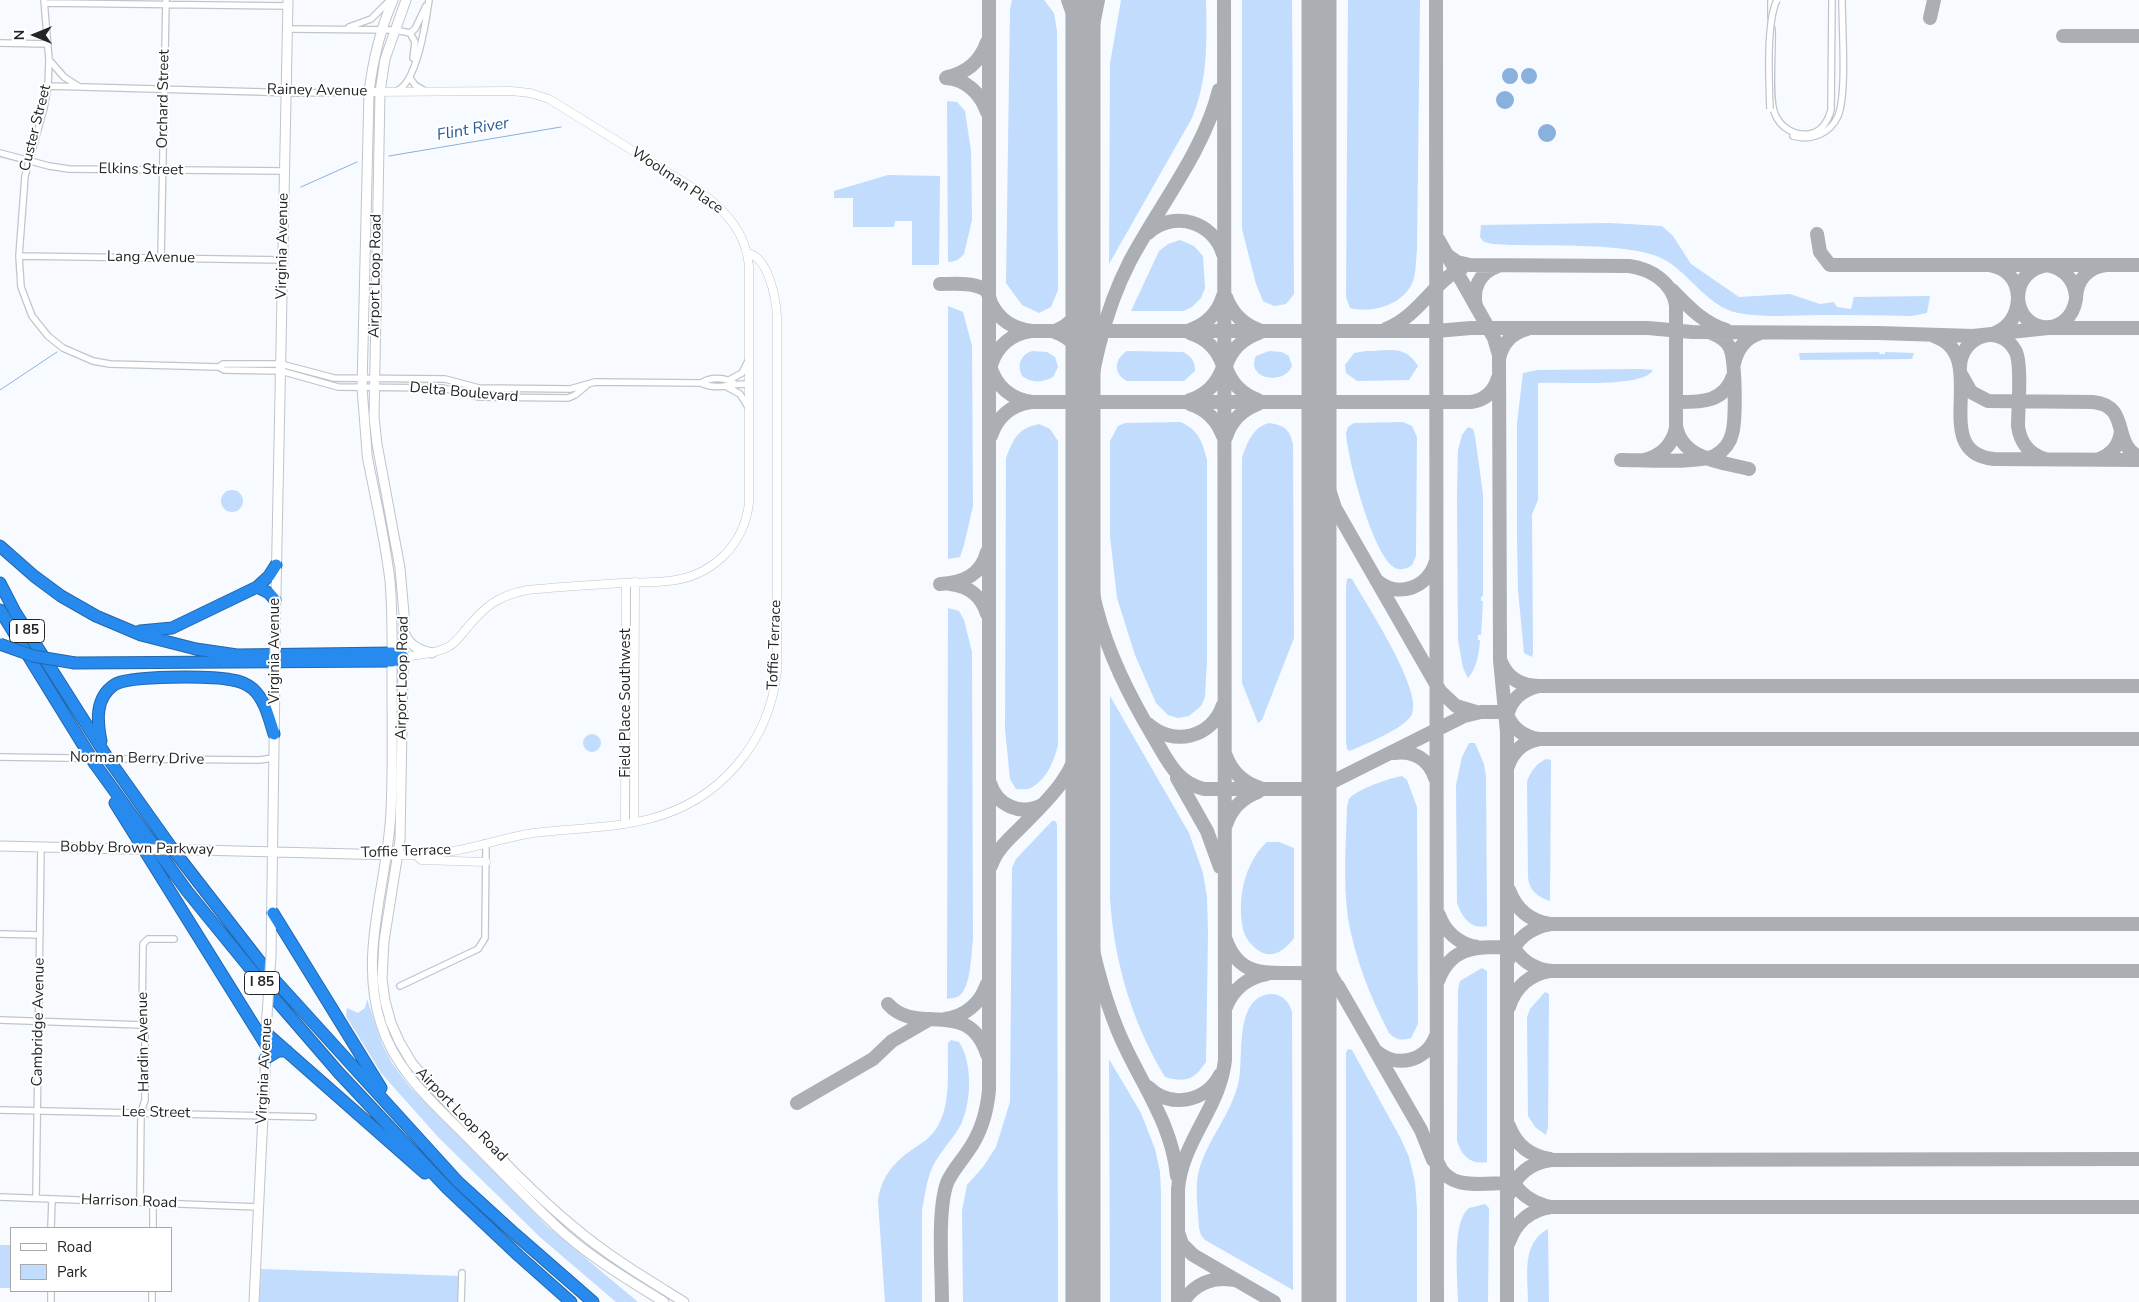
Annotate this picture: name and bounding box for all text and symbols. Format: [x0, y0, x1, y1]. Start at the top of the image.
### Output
north arrow [10, 10, 60, 60]
text: N [10, 30, 29, 40]
street label: Orchard Street [154, 49, 174, 149]
street label: Rainey Avenue [267, 81, 367, 101]
street label: Custer Street [17, 83, 55, 173]
water label: Flint River [435, 114, 511, 146]
street label: Woolman Place [628, 144, 726, 218]
street label: Elkins Street [99, 160, 183, 180]
street label: Virginia Avenue [273, 193, 293, 299]
street label: Airport Loop Road [366, 214, 386, 338]
street label: Lang Avenue [107, 248, 195, 268]
street label: Delta Boulevard [409, 379, 519, 407]
street label: Virginia Avenue [266, 598, 284, 704]
street label: Toffie Terrace [764, 600, 786, 690]
street label: Airport Loop Road [393, 616, 413, 740]
road number: I 85 [10, 620, 44, 642]
street label: Field Place Southwest [617, 628, 635, 778]
street label: Norman Berry Drive [70, 749, 204, 769]
street label: Bobby Brown Parkway [60, 839, 214, 859]
street label: Toffie Terrace [361, 841, 451, 863]
street label: Cambridge Avenue [29, 958, 49, 1086]
road number: I 85 [244, 971, 280, 994]
street label: Hardin Avenue [134, 992, 154, 1092]
street label: Virginia Avenue [253, 1017, 277, 1125]
street label: Airport Loop Road [411, 1064, 511, 1166]
street label: Lee Street [121, 1103, 191, 1123]
street label: Harrison Road [81, 1191, 177, 1213]
legend [10, 1227, 172, 1292]
text: Road [57, 1237, 92, 1257]
text: Park [57, 1262, 87, 1282]

